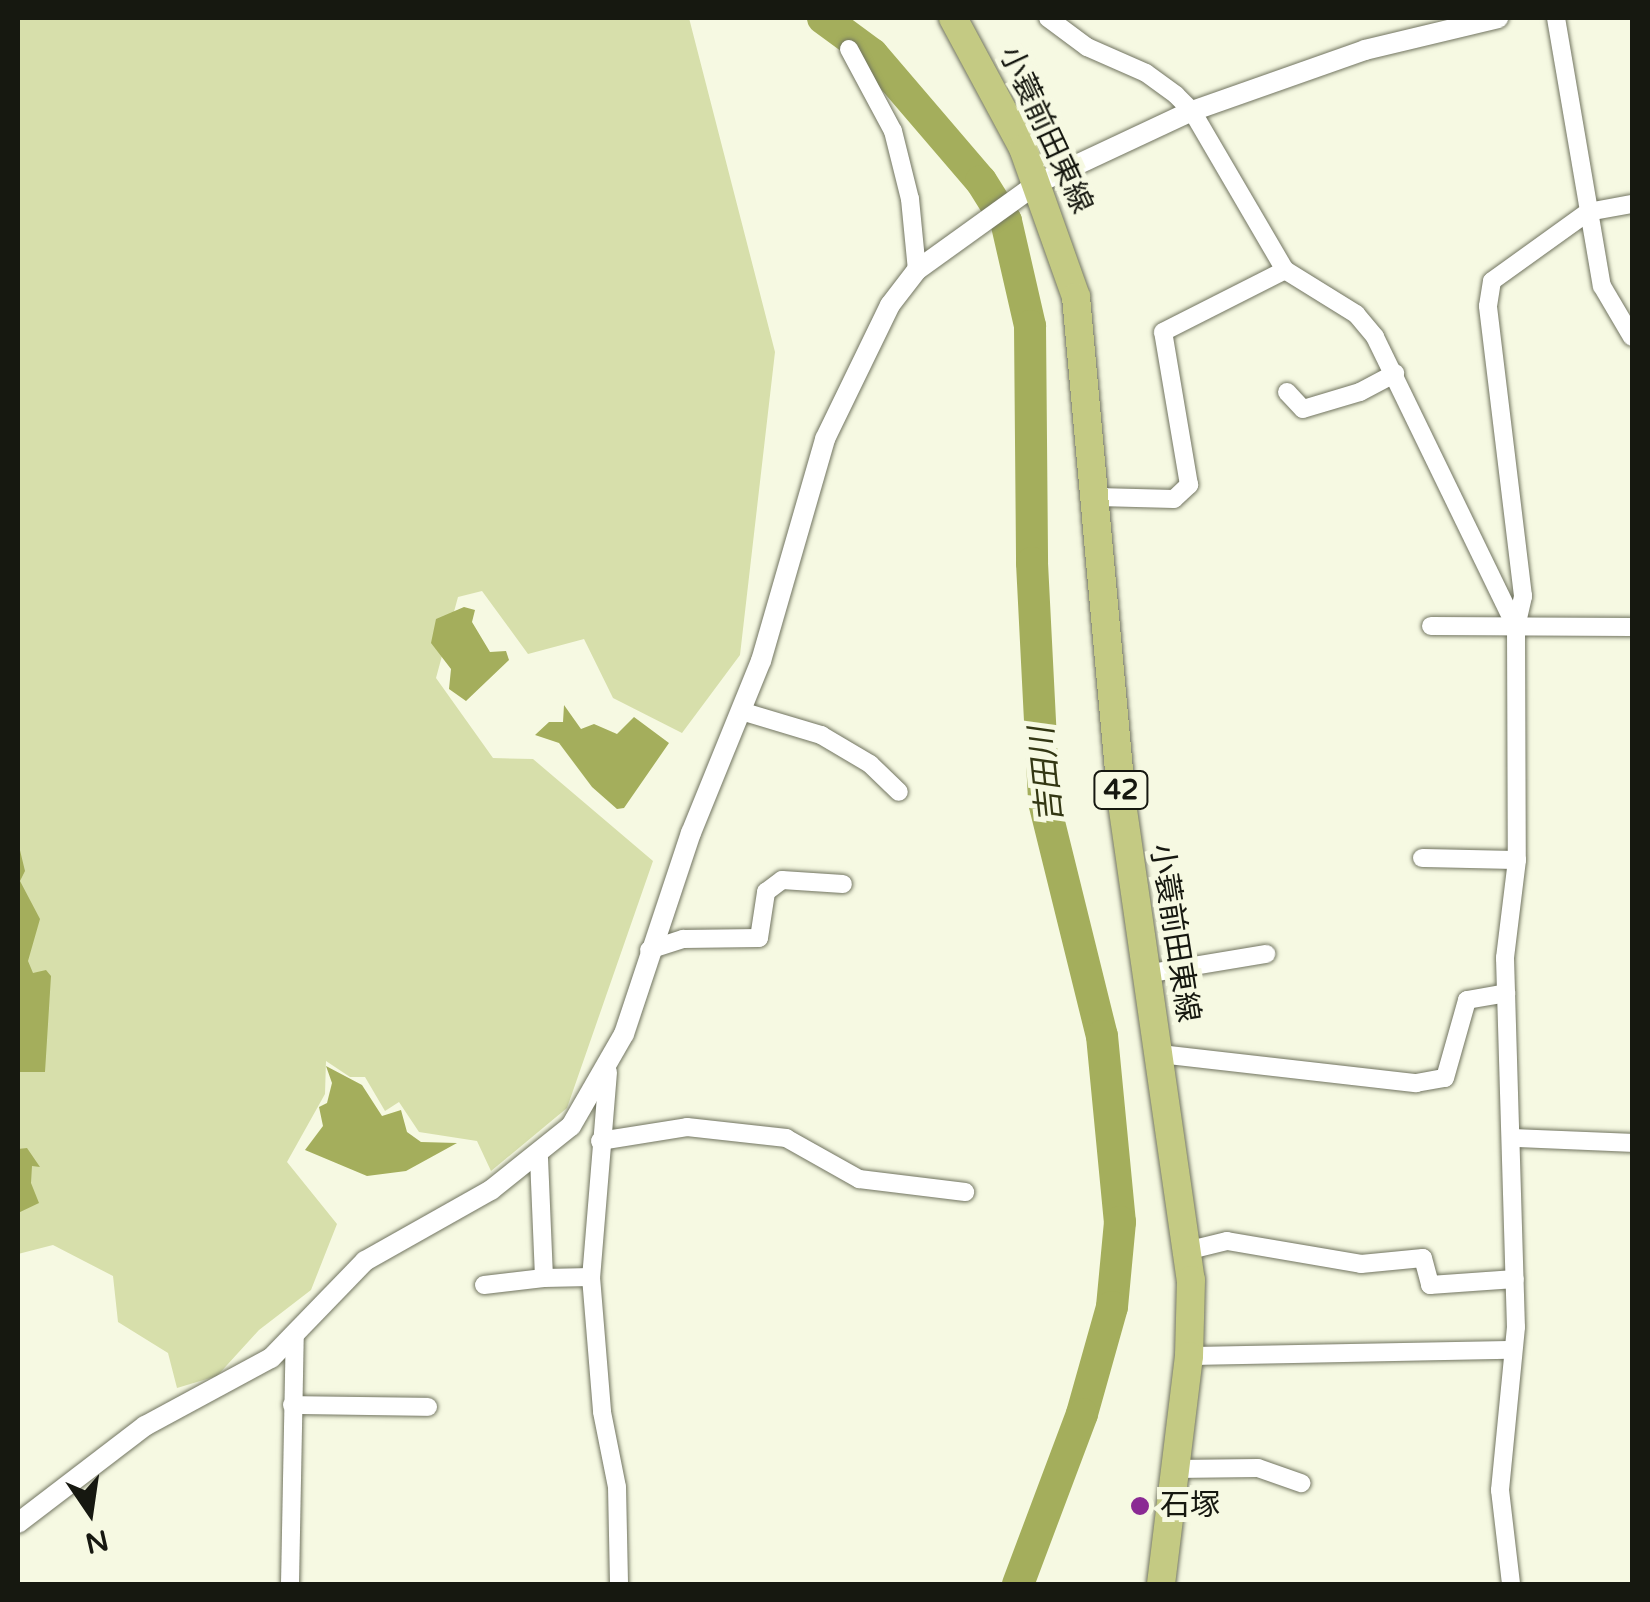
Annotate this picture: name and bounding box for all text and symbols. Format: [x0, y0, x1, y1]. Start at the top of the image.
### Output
street label: 小蓑前田東線 [991, 41, 1099, 219]
water label: 吉田川 [1023, 725, 1071, 825]
road number: 42 [1091, 767, 1151, 813]
street label: 小蓑前田東線 [1142, 841, 1206, 1025]
north arrow [40, 1462, 140, 1562]
place label: 石塚 [1160, 1488, 1220, 1524]
marker: 石塚 [1129, 1495, 1151, 1517]
text: N [82, 1522, 112, 1560]

